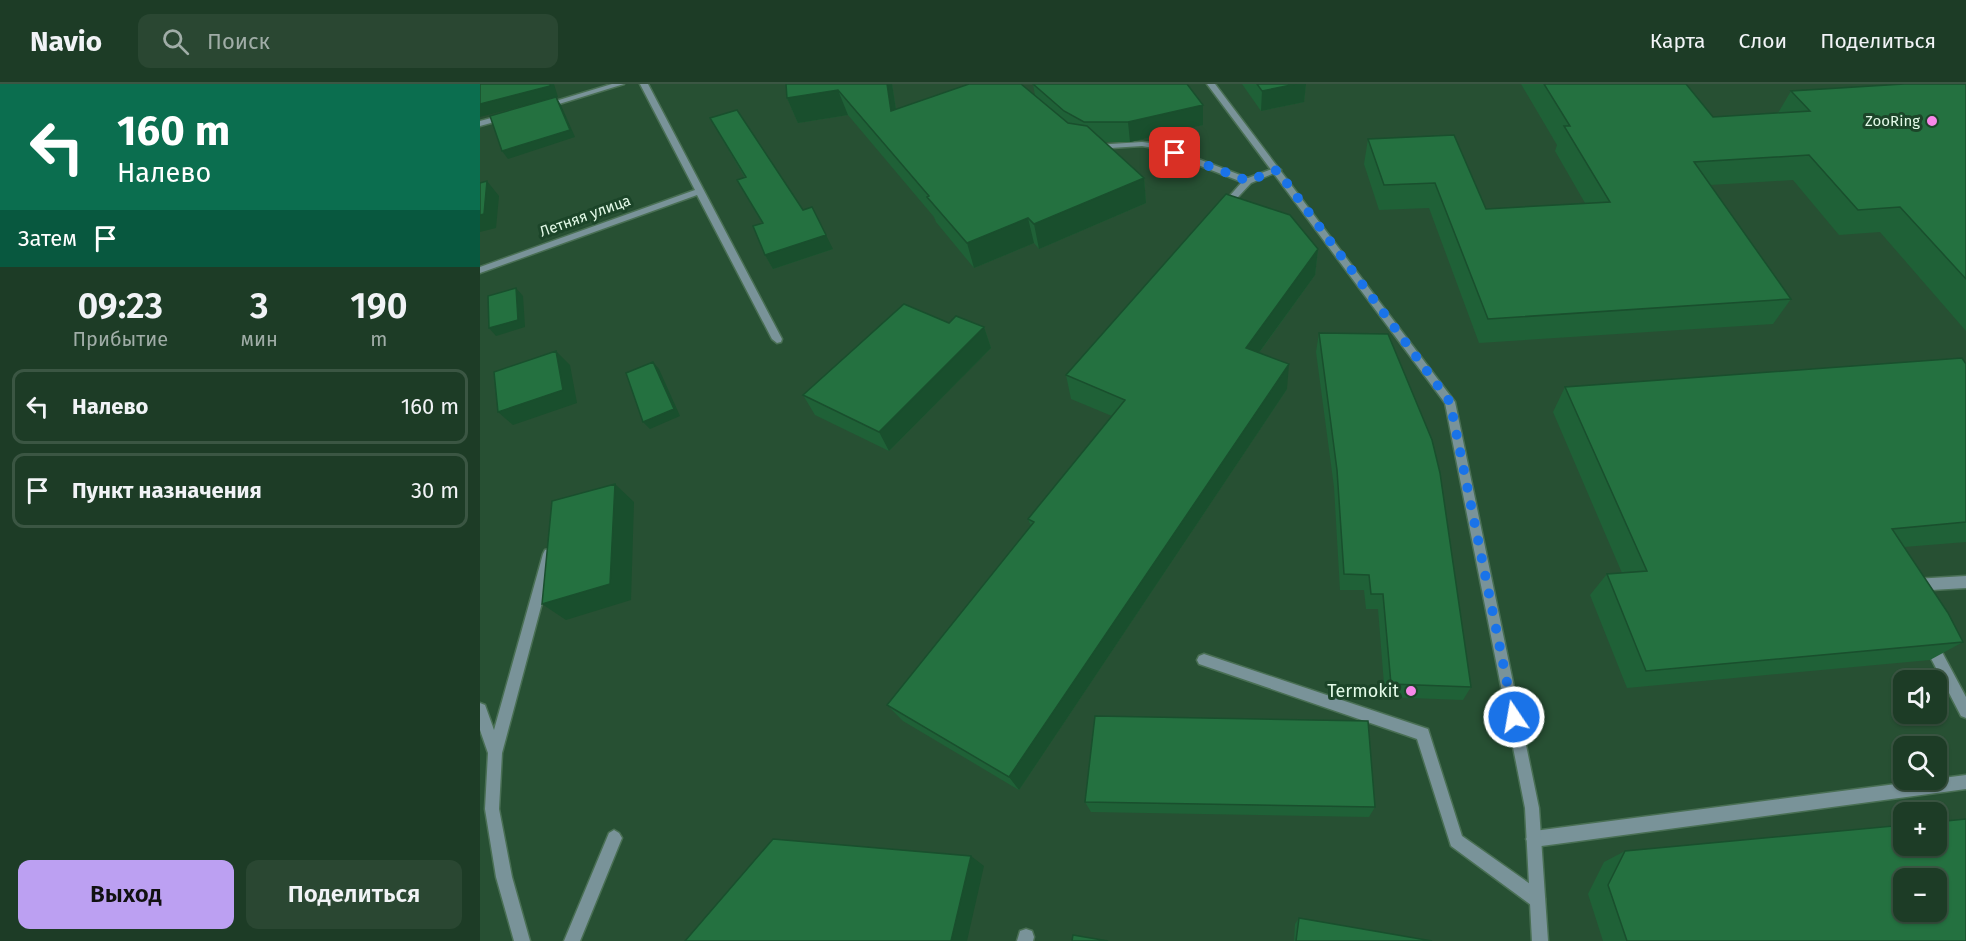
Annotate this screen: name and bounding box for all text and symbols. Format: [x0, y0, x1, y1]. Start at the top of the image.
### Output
search box [138, 14, 558, 68]
text: Navio [30, 25, 102, 58]
icon: search [159, 25, 192, 58]
text: Поиск [207, 28, 270, 55]
text: Карта [1650, 28, 1706, 54]
text: Слои [1739, 28, 1787, 54]
text: Поделиться [1820, 28, 1936, 54]
text: 160 m [117, 106, 230, 156]
icon: left [18, 108, 96, 186]
place label: ZooRing [1865, 112, 1920, 130]
marker: ZooRing [1925, 114, 1939, 128]
pin [1149, 127, 1200, 178]
icon: arrive [1158, 136, 1191, 169]
text: Налево [117, 157, 211, 189]
street label: Летняя улица [537, 191, 633, 241]
icon: arrive [89, 222, 122, 255]
text: Затем [18, 225, 77, 252]
text: 09:23 [77, 284, 163, 328]
text: 3 [250, 284, 268, 328]
text: 190 [350, 284, 407, 328]
text: Прибытие [73, 327, 168, 351]
text: мин [241, 327, 278, 351]
text: m [370, 327, 387, 351]
icon: left [21, 390, 54, 423]
text: Налево [72, 393, 148, 420]
text: 160 m [401, 393, 459, 420]
icon: arrive [21, 474, 54, 507]
text: Пункт назначения [72, 477, 262, 504]
text: 30 m [411, 477, 459, 504]
map controls [1893, 670, 1947, 922]
button: sound [1893, 670, 1947, 724]
place label: Termokit [1327, 680, 1399, 702]
marker: Termokit [1404, 684, 1418, 698]
position arrow [1482, 685, 1546, 749]
button: search [1893, 736, 1947, 790]
button: + [1893, 802, 1947, 856]
button: Выход [18, 860, 234, 929]
button: Поделиться [246, 860, 462, 929]
button: − [1893, 868, 1947, 922]

